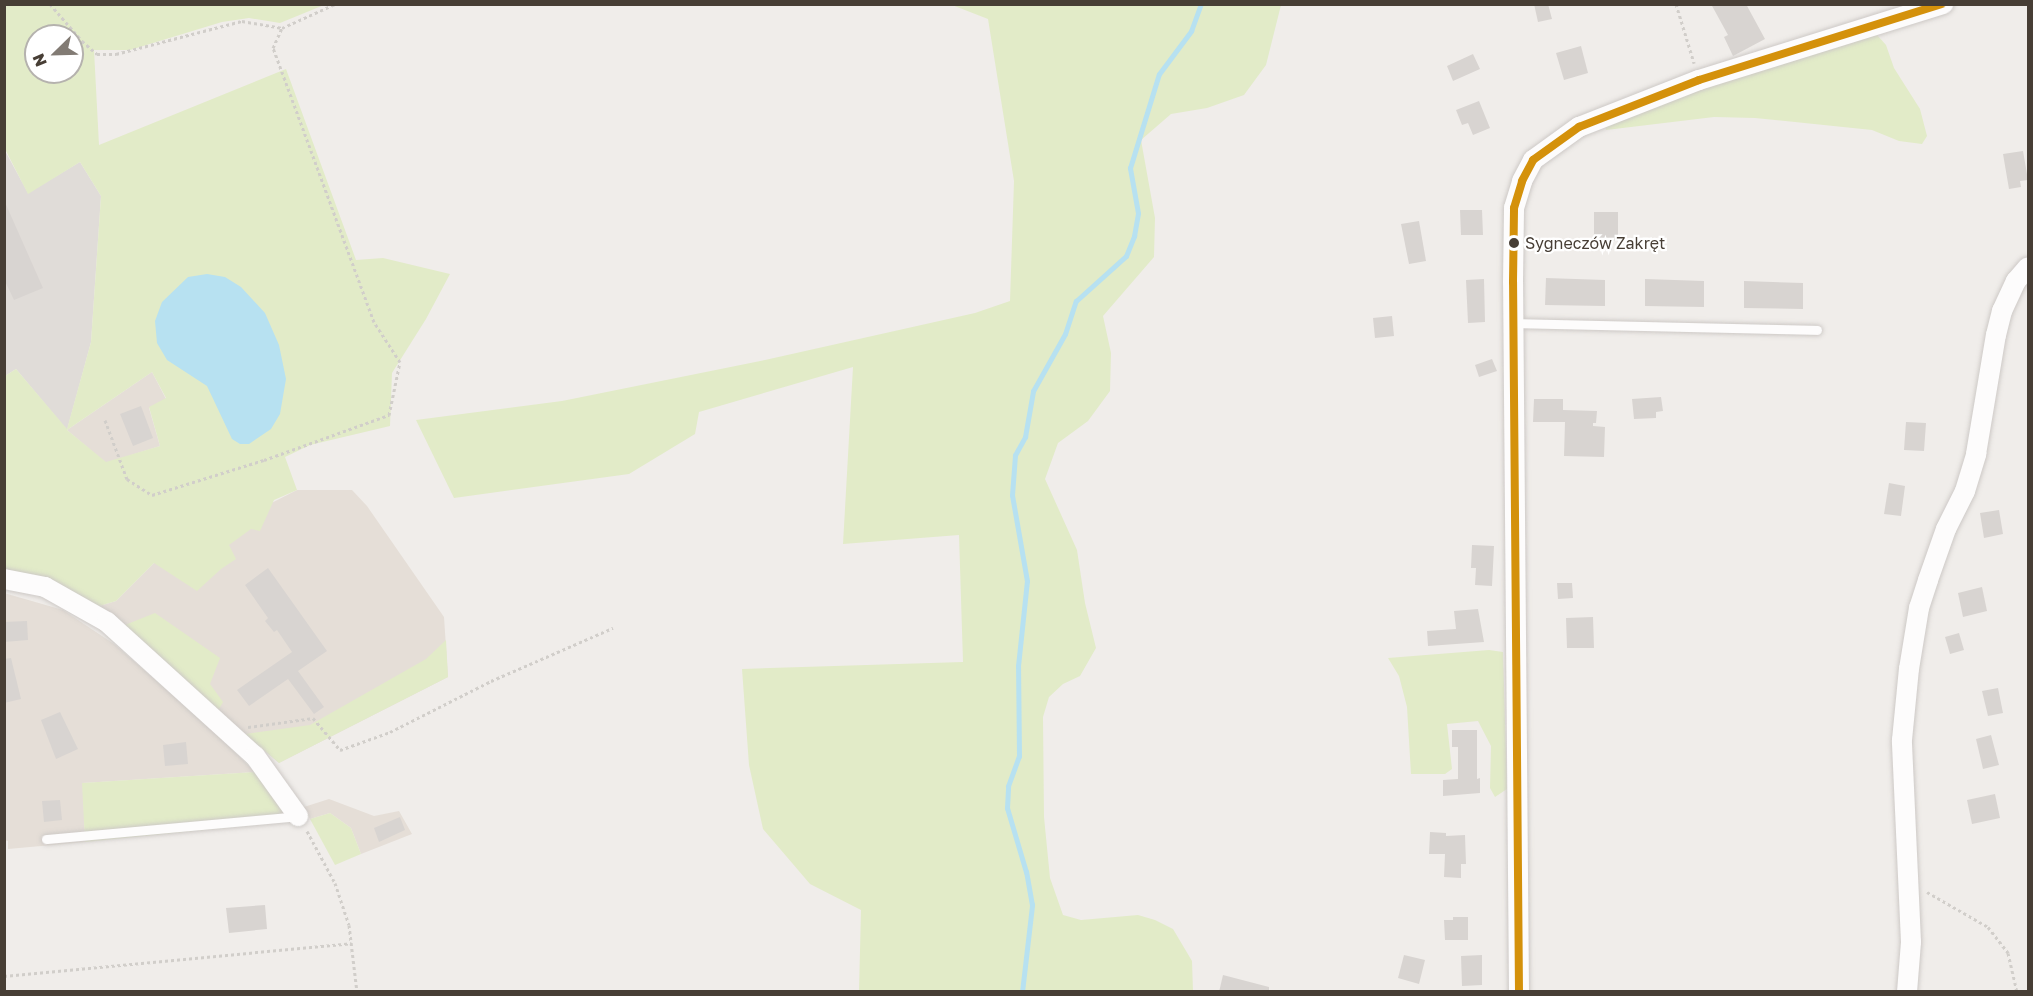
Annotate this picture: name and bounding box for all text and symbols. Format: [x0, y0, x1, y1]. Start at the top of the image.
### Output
north arrow [24, 24, 84, 84]
text: N [28, 51, 51, 70]
place label: Sygneczów Zakręt [1525, 233, 1665, 253]
marker: Sygneczów Zakręt [1508, 237, 1520, 249]

